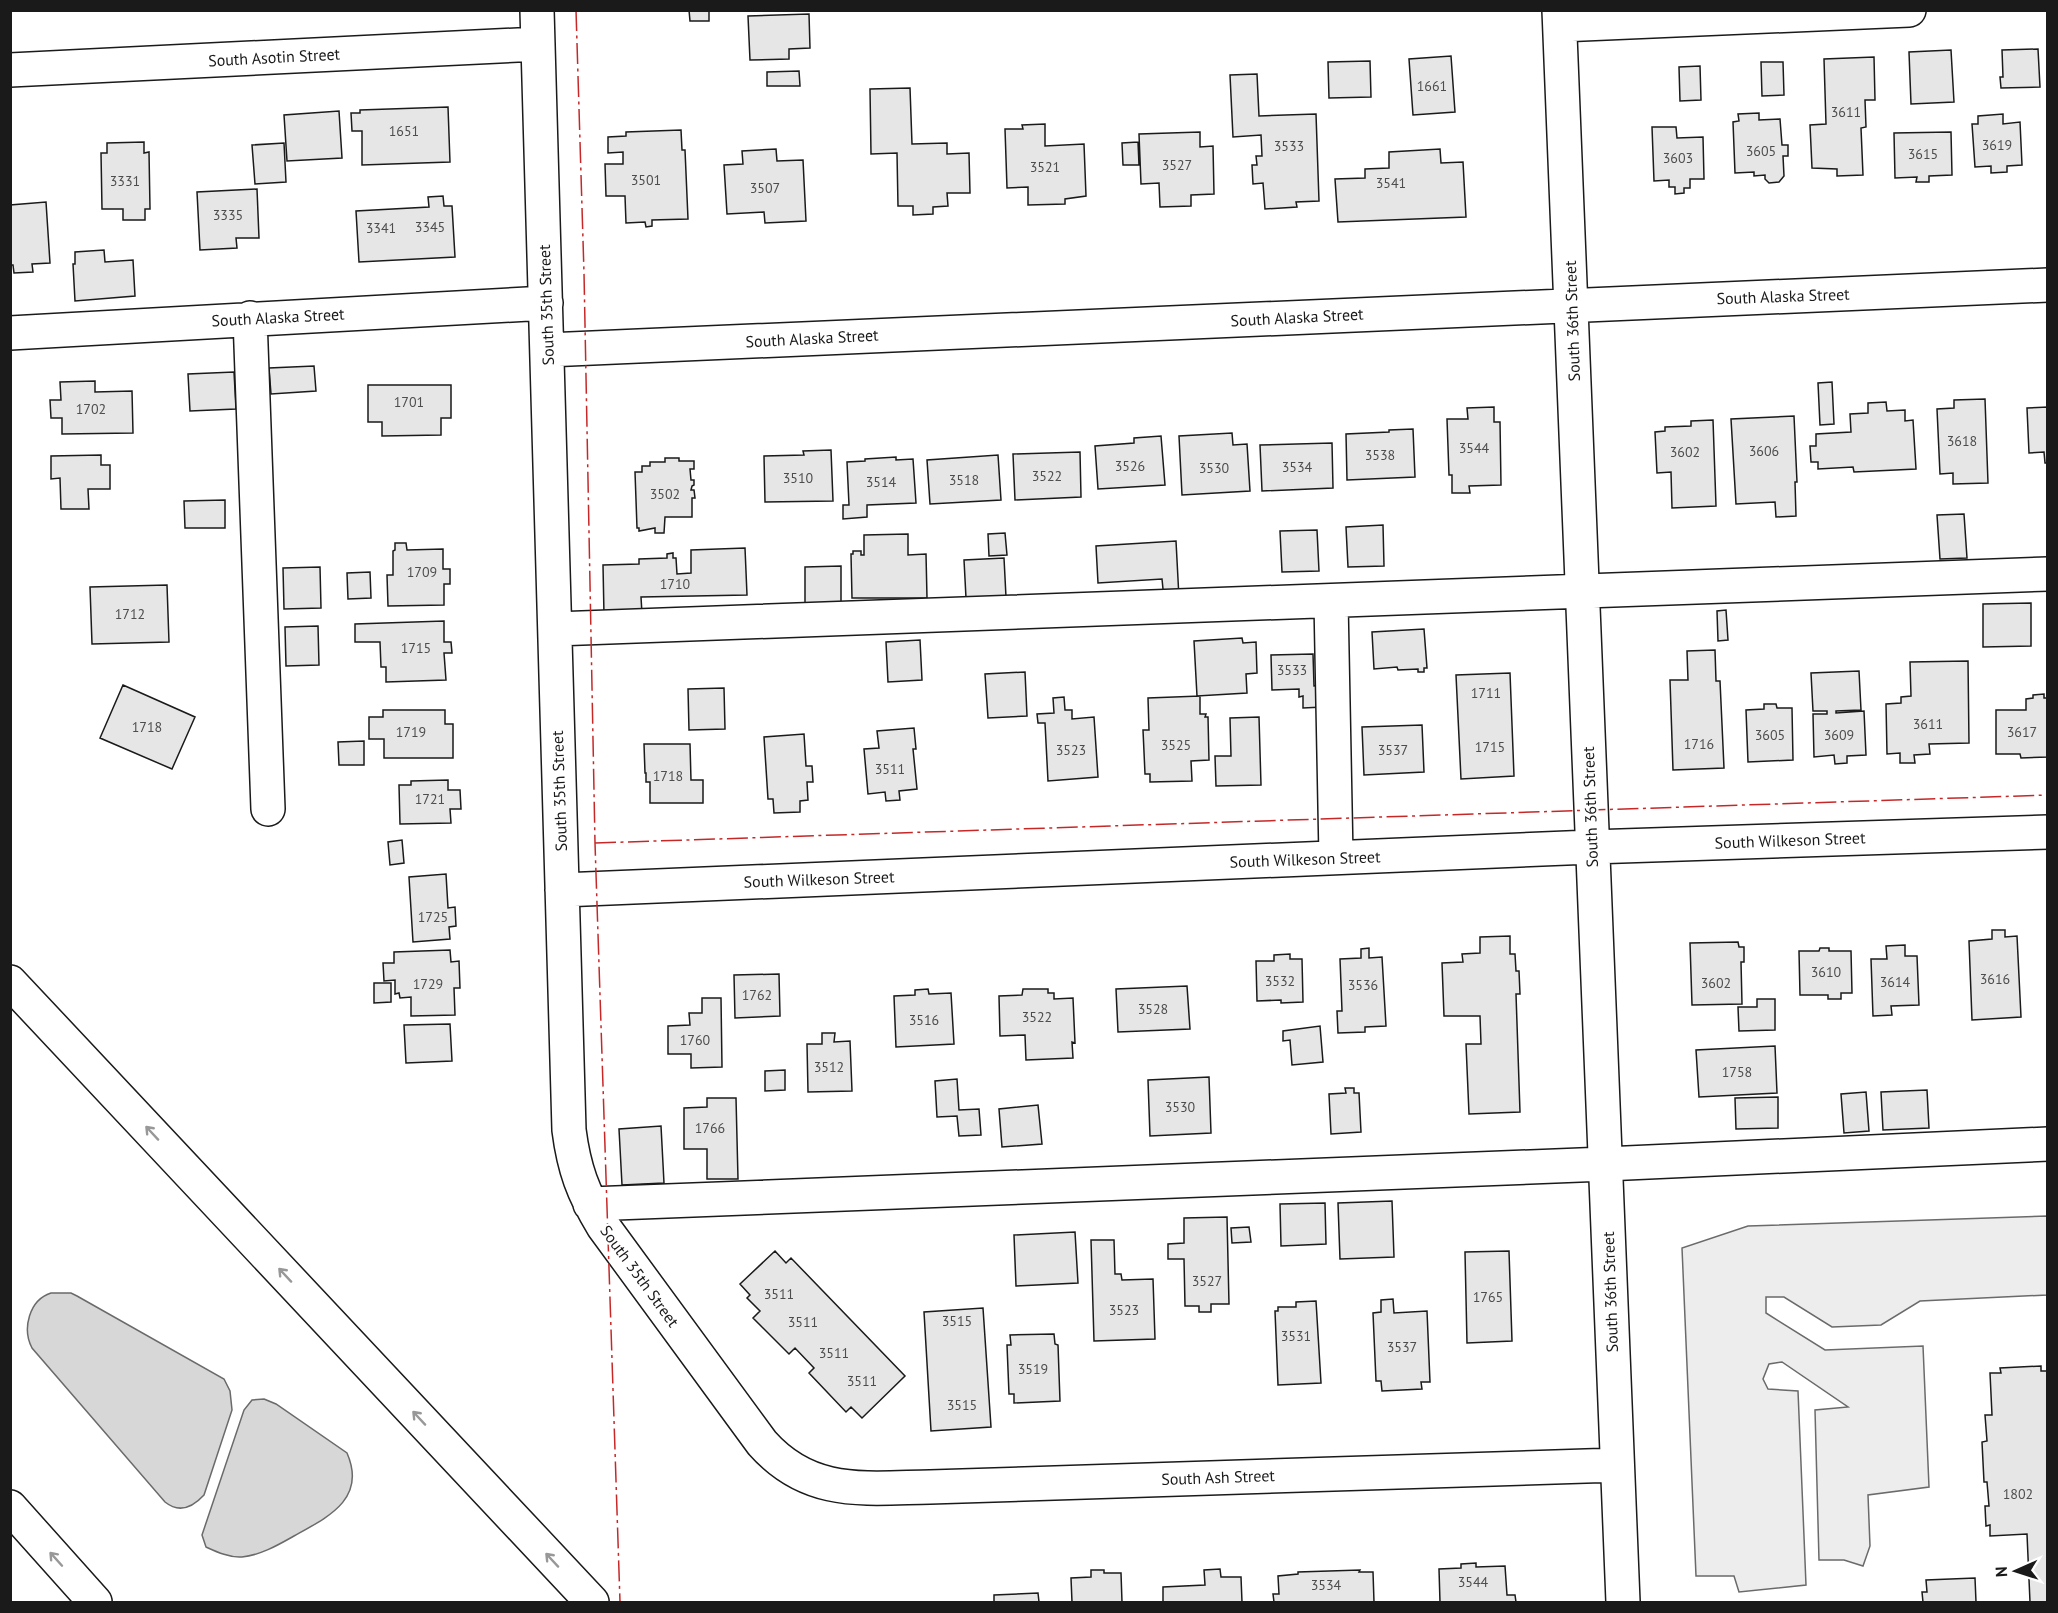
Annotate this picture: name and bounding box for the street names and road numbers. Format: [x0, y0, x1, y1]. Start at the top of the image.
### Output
street label: South Asotin Street [208, 44, 341, 70]
street label: South 35th Street [534, 244, 558, 366]
street label: South 36th Street [1560, 260, 1584, 382]
street label: South Alaska Street [1716, 284, 1850, 308]
street label: South Alaska Street [211, 304, 346, 330]
street label: South Alaska Street [1230, 304, 1365, 330]
street label: South Alaska Street [745, 325, 880, 351]
street label: South 35th Street [547, 730, 571, 852]
street label: South 36th Street [1578, 746, 1602, 868]
street label: South Wilkeson Street [1714, 827, 1866, 853]
street label: South Wilkeson Street [1229, 846, 1381, 872]
street label: South Wilkeson Street [743, 866, 895, 892]
street label: South 35th Street [596, 1221, 684, 1331]
street label: South 36th Street [1598, 1231, 1622, 1353]
street label: South Ash Street [1161, 1465, 1276, 1489]

